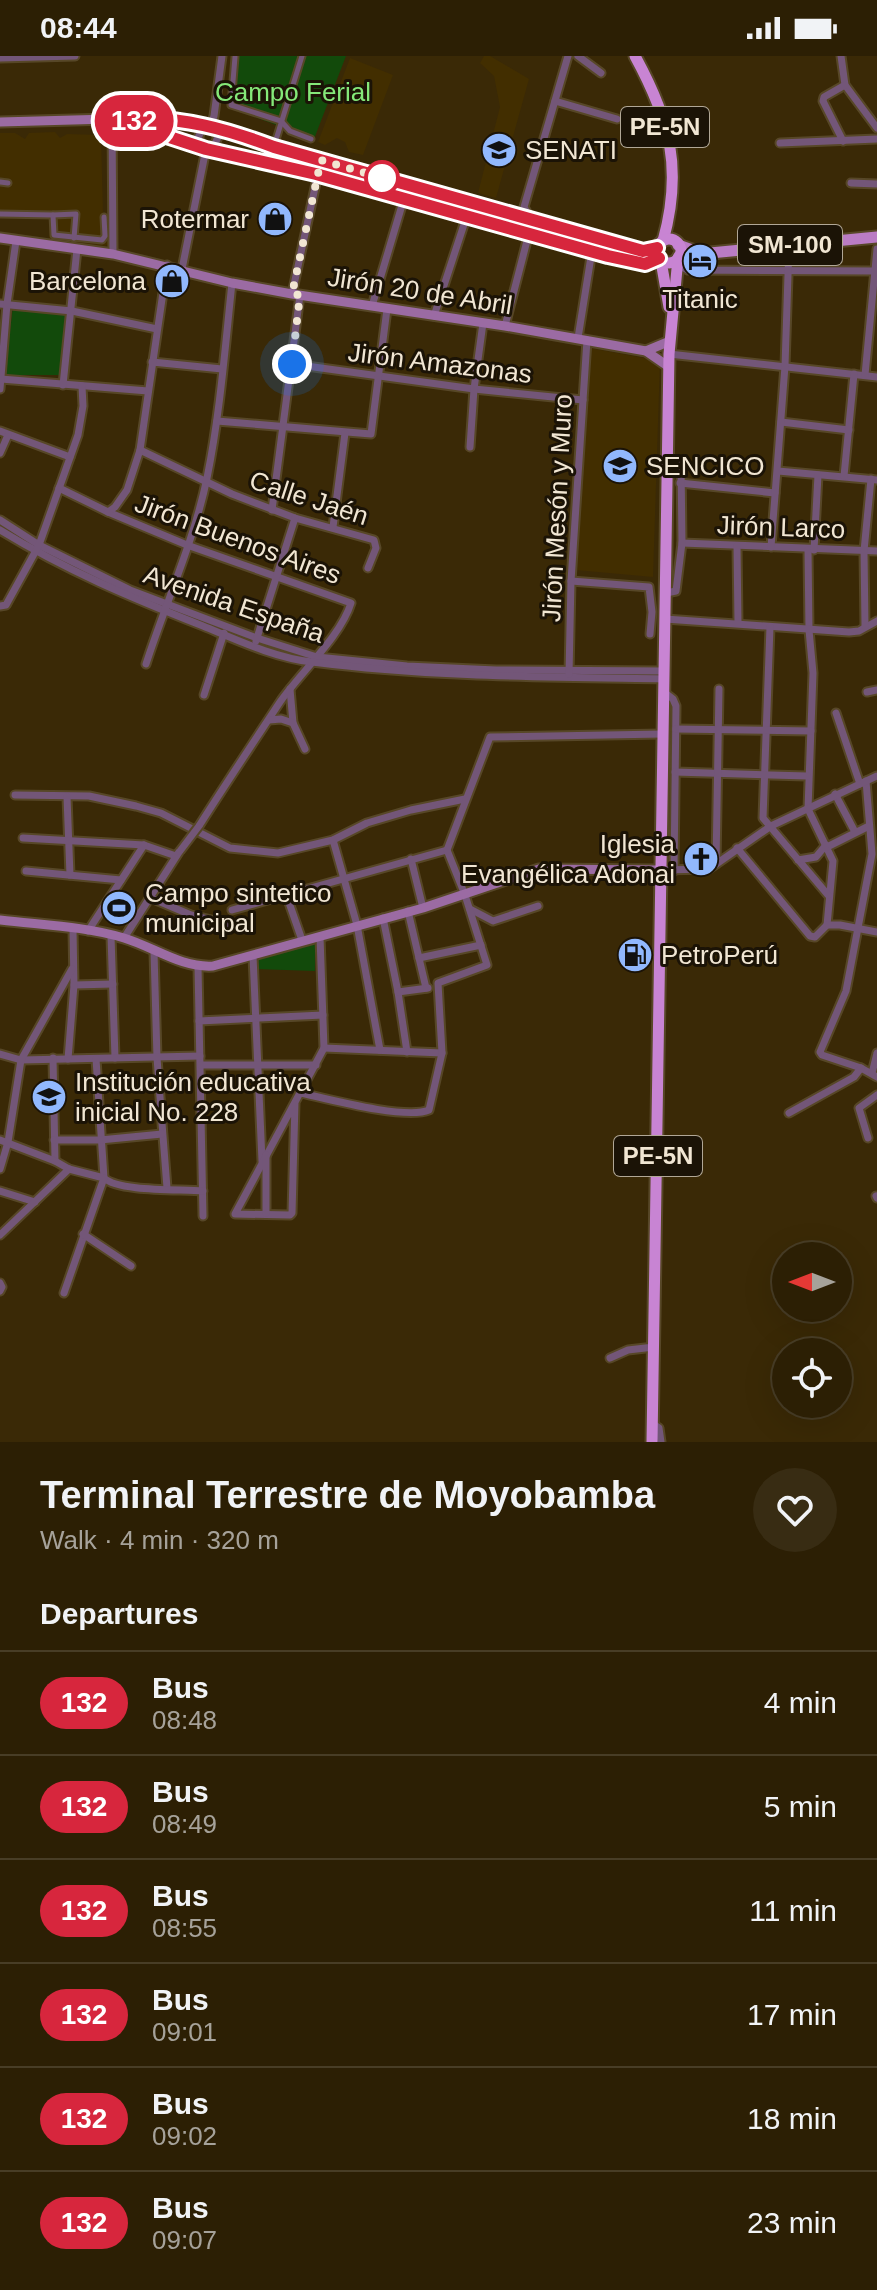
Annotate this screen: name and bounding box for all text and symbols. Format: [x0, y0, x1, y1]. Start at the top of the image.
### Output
text: 08:44 [40, 11, 117, 44]
park label: Campo Ferial [215, 77, 371, 107]
line badge: 132 [88, 95, 180, 147]
text: 132 [111, 105, 157, 136]
road number: PE-5N [621, 107, 709, 147]
school or university icon: SENATI [480, 131, 518, 169]
place label: SENATI [525, 135, 617, 165]
unlabelled marker [365, 161, 399, 195]
shop icon: Rotermar [256, 200, 294, 238]
place label: Rotermar [141, 204, 249, 234]
road number: SM-100 [738, 225, 842, 265]
hotel icon: Titanic [681, 242, 719, 280]
shop icon: Barcelona [153, 262, 191, 300]
street label: Jirón 20 de Abril [326, 262, 514, 320]
place label: Barcelona [29, 266, 147, 296]
place label: Titanic [662, 284, 738, 314]
street label: Jirón Amazonas [346, 337, 534, 389]
your location [272, 344, 312, 384]
street label: Jirón Mesón y Muro [536, 393, 578, 623]
school or university icon: SENCICO [601, 447, 639, 485]
place label: SENCICO [646, 451, 764, 481]
street label: Calle Jaén [246, 465, 372, 531]
street label: Jirón Buenos Aires [131, 488, 345, 590]
street label: Jirón Larco [716, 510, 846, 544]
street label: Avenida España [140, 559, 329, 649]
place label: Iglesia Evangélica Adonai [461, 829, 676, 889]
church icon: Iglesia Evangélica Adonai [682, 840, 720, 878]
place label: Campo sintetico municipal [145, 878, 331, 938]
sports icon: Campo sintetico municipal [100, 889, 138, 927]
fuel station icon: PetroPerú [616, 936, 654, 974]
place label: PetroPerú [661, 940, 778, 970]
place label: Institución educativa inicial No. 228 [75, 1067, 311, 1127]
school or university icon: Institución educativa inicial No. 228 [30, 1078, 68, 1116]
road number: PE-5N [614, 1136, 702, 1176]
north arrow [772, 1242, 852, 1322]
map controls [772, 1242, 852, 1418]
button: locate [772, 1338, 852, 1418]
button: heart [753, 1468, 837, 1552]
text: Terminal Terrestre de Moyobamba [40, 1474, 655, 1516]
text: Walk · 4 min · 320 m [40, 1525, 279, 1555]
text: Departures [40, 1597, 198, 1630]
text: Bus [152, 1671, 209, 1704]
text: 4 min [764, 1686, 837, 1719]
text: 132 [61, 1687, 107, 1718]
text: 08:48 [152, 1705, 217, 1735]
text: Bus [152, 1775, 209, 1808]
text: 5 min [764, 1790, 837, 1823]
text: 132 [61, 1791, 107, 1822]
text: 08:49 [152, 1809, 217, 1839]
text: Bus [152, 1879, 209, 1912]
text: 11 min [749, 1894, 837, 1927]
text: 132 [61, 1895, 107, 1926]
text: 08:55 [152, 1913, 217, 1943]
text: Bus [152, 1983, 209, 2016]
text: 17 min [747, 1998, 837, 2031]
text: 132 [61, 1999, 107, 2030]
text: 09:01 [152, 2017, 217, 2047]
text: Bus [152, 2087, 209, 2120]
text: 18 min [747, 2102, 837, 2135]
text: 132 [61, 2103, 107, 2134]
text: 09:02 [152, 2121, 217, 2151]
text: Bus [152, 2191, 209, 2224]
text: 23 min [747, 2206, 837, 2239]
text: 132 [61, 2207, 107, 2238]
text: 09:07 [152, 2225, 217, 2255]

